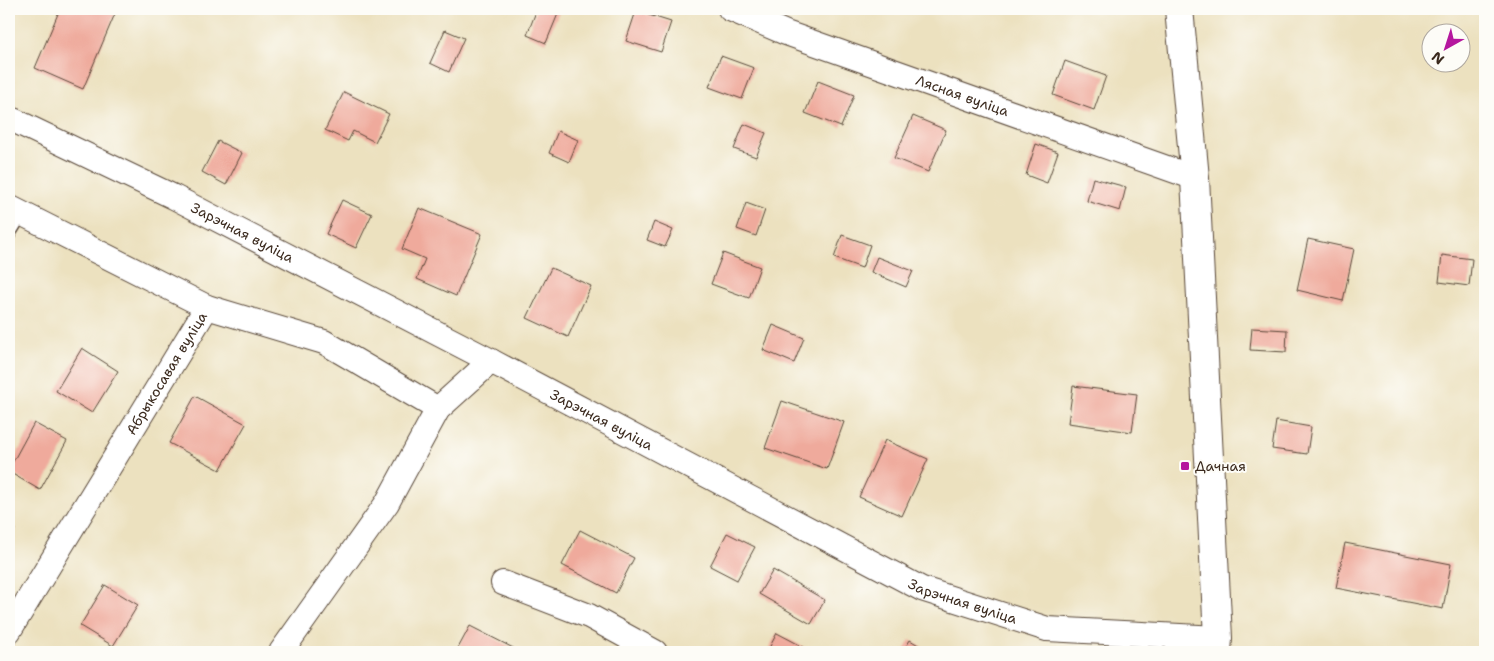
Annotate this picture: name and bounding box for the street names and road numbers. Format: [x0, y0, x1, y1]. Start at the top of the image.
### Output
street label: Лясная вуліца [913, 71, 1012, 120]
street label: Зарэчная вуліца [188, 198, 297, 267]
street label: Абрыкосавая вуліца [122, 308, 211, 438]
street label: Зарэчная вуліца [547, 385, 656, 454]
street label: Зарэчная вуліца [905, 574, 1020, 628]

